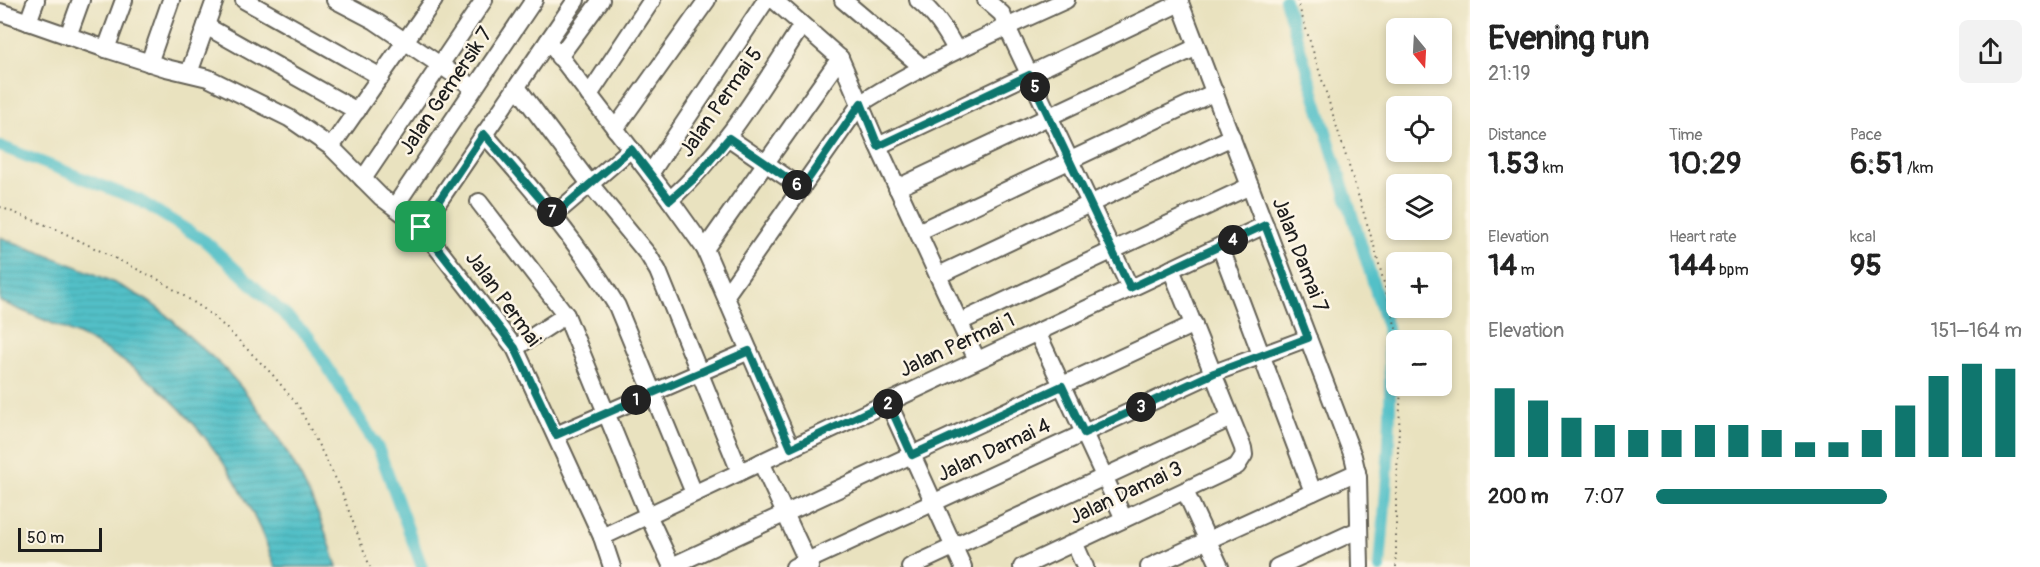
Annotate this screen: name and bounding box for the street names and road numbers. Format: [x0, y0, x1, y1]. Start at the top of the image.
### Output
street label: Jalan Gemersik 7 [393, 22, 499, 160]
street label: Jalan Permai 5 [673, 42, 769, 162]
street label: Jalan Damai 7 [1266, 194, 1334, 316]
street label: Jalan Permai [459, 246, 547, 352]
street label: Jalan Permai 1 [895, 306, 1019, 384]
street label: Jalan Damai 4 [933, 412, 1055, 488]
street label: Jalan Damai 3 [1065, 455, 1187, 531]

